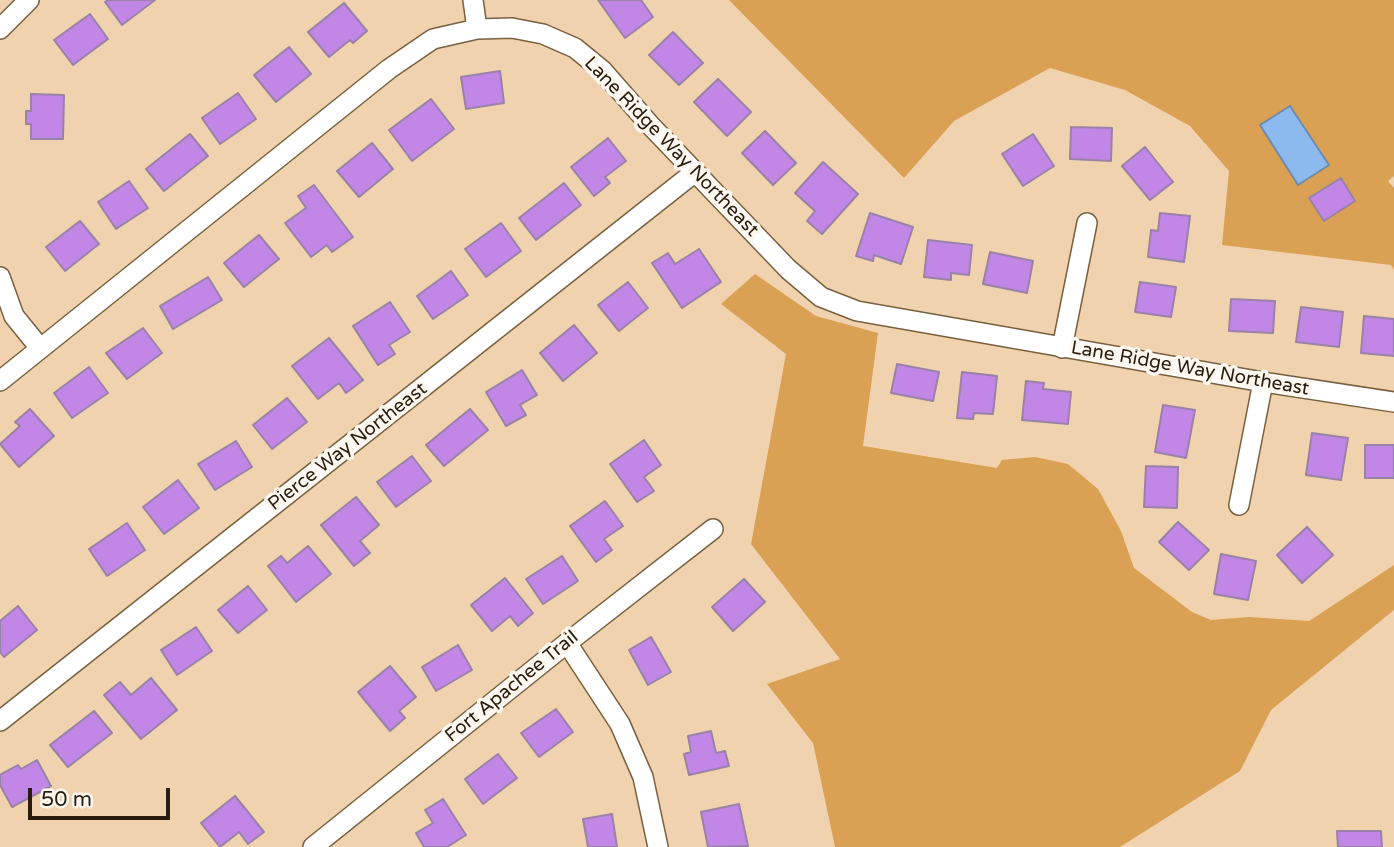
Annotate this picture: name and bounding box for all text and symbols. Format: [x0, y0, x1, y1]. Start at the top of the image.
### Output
street label: Lane Ridge Way Northeast [579, 52, 763, 242]
street label: Lane Ridge Way Northeast [1069, 337, 1311, 401]
street label: Pierce Way Northeast [264, 378, 432, 516]
street label: Fort Apachee Trail [441, 626, 583, 748]
scale bar [32, 774, 173, 818]
text: 50 m [41, 787, 92, 812]

